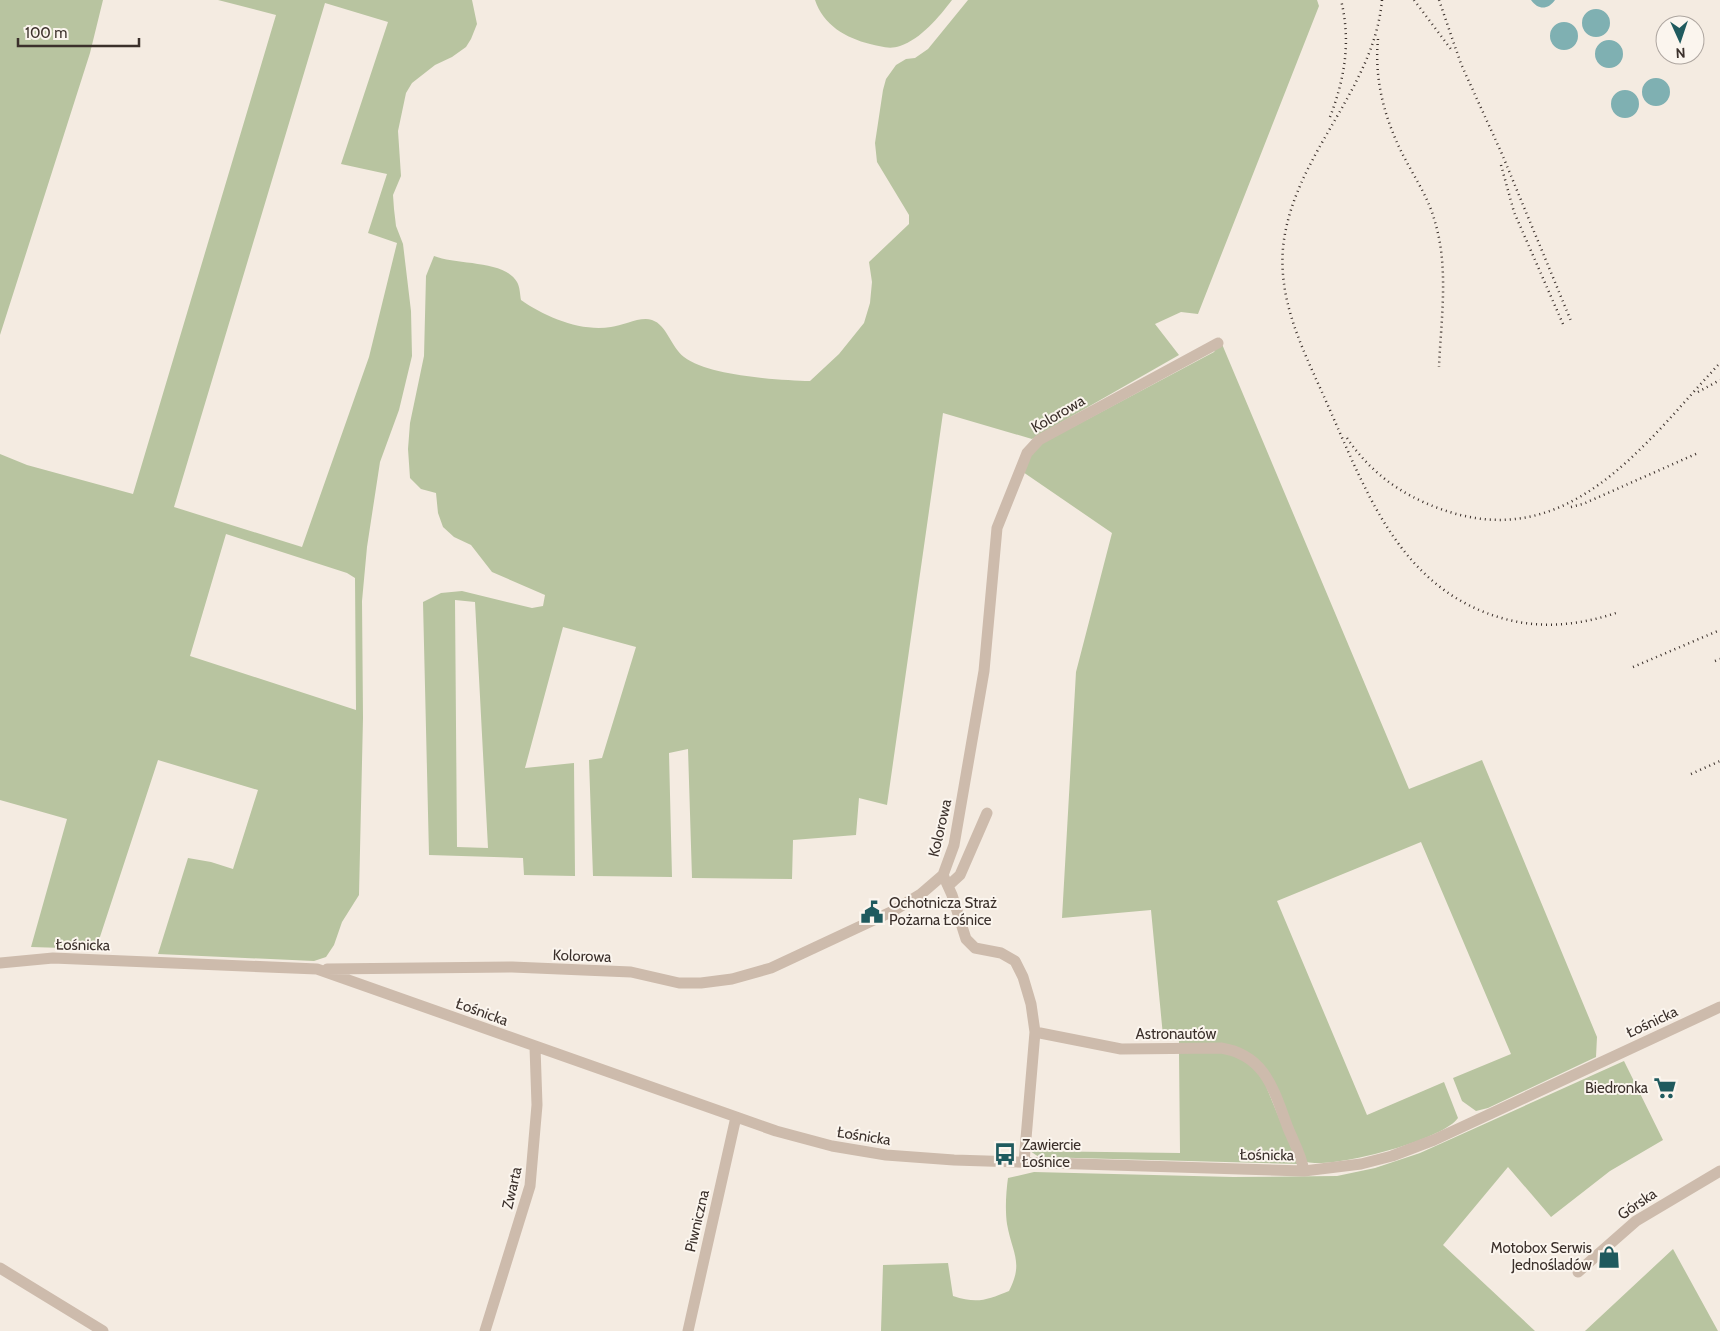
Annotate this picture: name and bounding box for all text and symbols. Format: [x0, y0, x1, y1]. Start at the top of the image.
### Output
scale bar [18, 15, 139, 47]
north arrow [1655, 15, 1705, 65]
text: 100 m [25, 24, 67, 42]
text: N [1675, 44, 1686, 62]
street label: Kolorowa [1028, 391, 1089, 436]
street label: Kolorowa [925, 797, 956, 859]
place label: Ochotnicza Straż Pożarna Łośnice [889, 894, 997, 929]
public building icon: Ochotnicza Straż Pożarna Łośnice [859, 899, 885, 925]
street label: Łośnicka [56, 936, 111, 954]
street label: Kolorowa [552, 946, 612, 966]
street label: Łośnicka [453, 994, 511, 1030]
street label: Łośnicka [1624, 1002, 1681, 1042]
street label: Astronautów [1136, 1025, 1217, 1043]
supermarket icon: Biedronka [1652, 1075, 1678, 1101]
place label: Biedronka [1585, 1079, 1649, 1097]
street label: Łośnicka [836, 1123, 893, 1149]
place label: Zawiercie Łośnice [1022, 1136, 1081, 1171]
bus stop icon: Zawiercie Łośnice [992, 1141, 1018, 1167]
street label: Łośnicka [1240, 1146, 1295, 1164]
street label: Zwarta [498, 1164, 526, 1211]
street label: Górska [1614, 1184, 1661, 1224]
street label: Piwniczna [681, 1187, 713, 1254]
place label: Motobox Serwis Jednośladów [1490, 1239, 1592, 1274]
shop icon: Motobox Serwis Jednośladów [1596, 1244, 1622, 1270]

